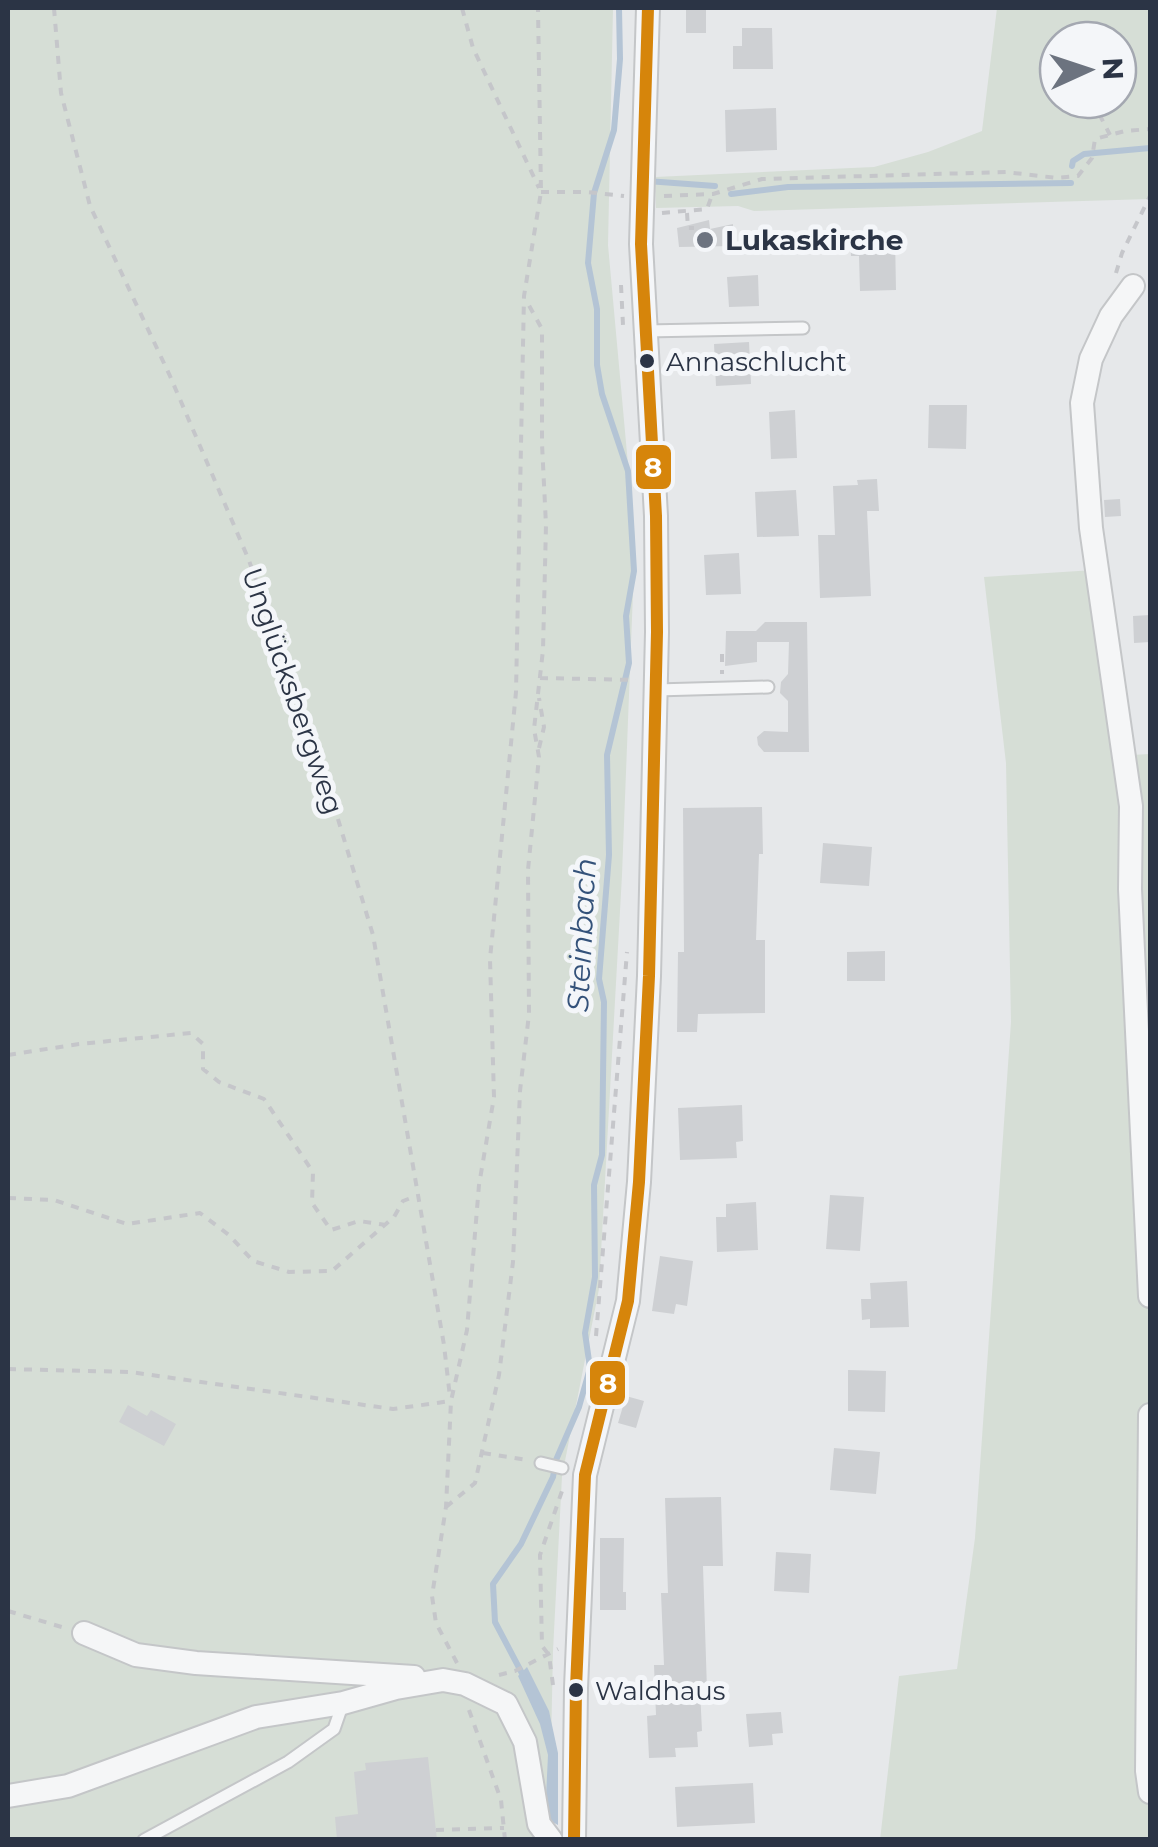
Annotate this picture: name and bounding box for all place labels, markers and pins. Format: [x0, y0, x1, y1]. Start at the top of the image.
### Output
place label: Lukaskirche [725, 223, 903, 257]
marker: Lukaskirche [694, 229, 716, 251]
place label: Annaschlucht [666, 346, 847, 378]
marker: Annaschlucht [637, 351, 657, 371]
place label: Waldhaus [595, 1675, 726, 1707]
marker: Waldhaus [566, 1680, 586, 1700]

